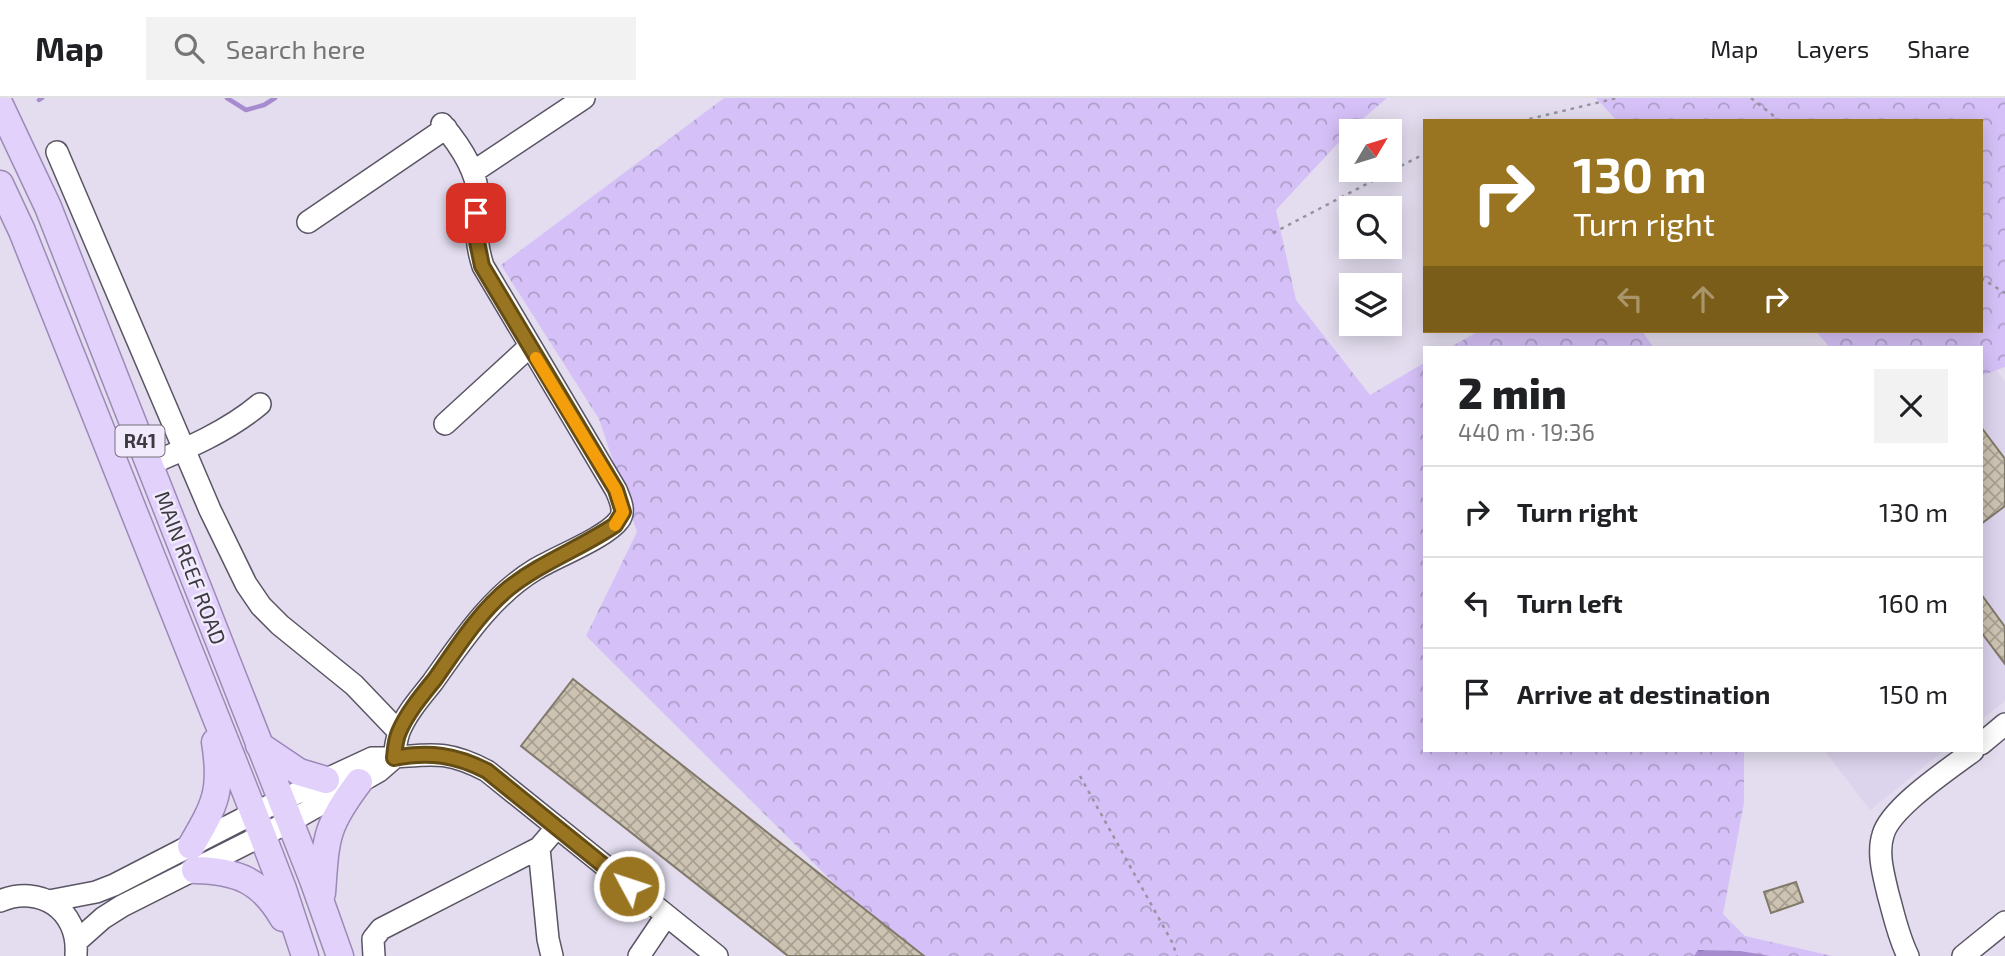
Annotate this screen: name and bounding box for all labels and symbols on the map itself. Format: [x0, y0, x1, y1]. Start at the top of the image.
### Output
north arrow [1339, 119, 1402, 182]
pin [446, 183, 506, 243]
road number: R41 [116, 426, 164, 456]
street label: MAIN REEF ROAD [151, 487, 232, 648]
position arrow [592, 849, 666, 923]

